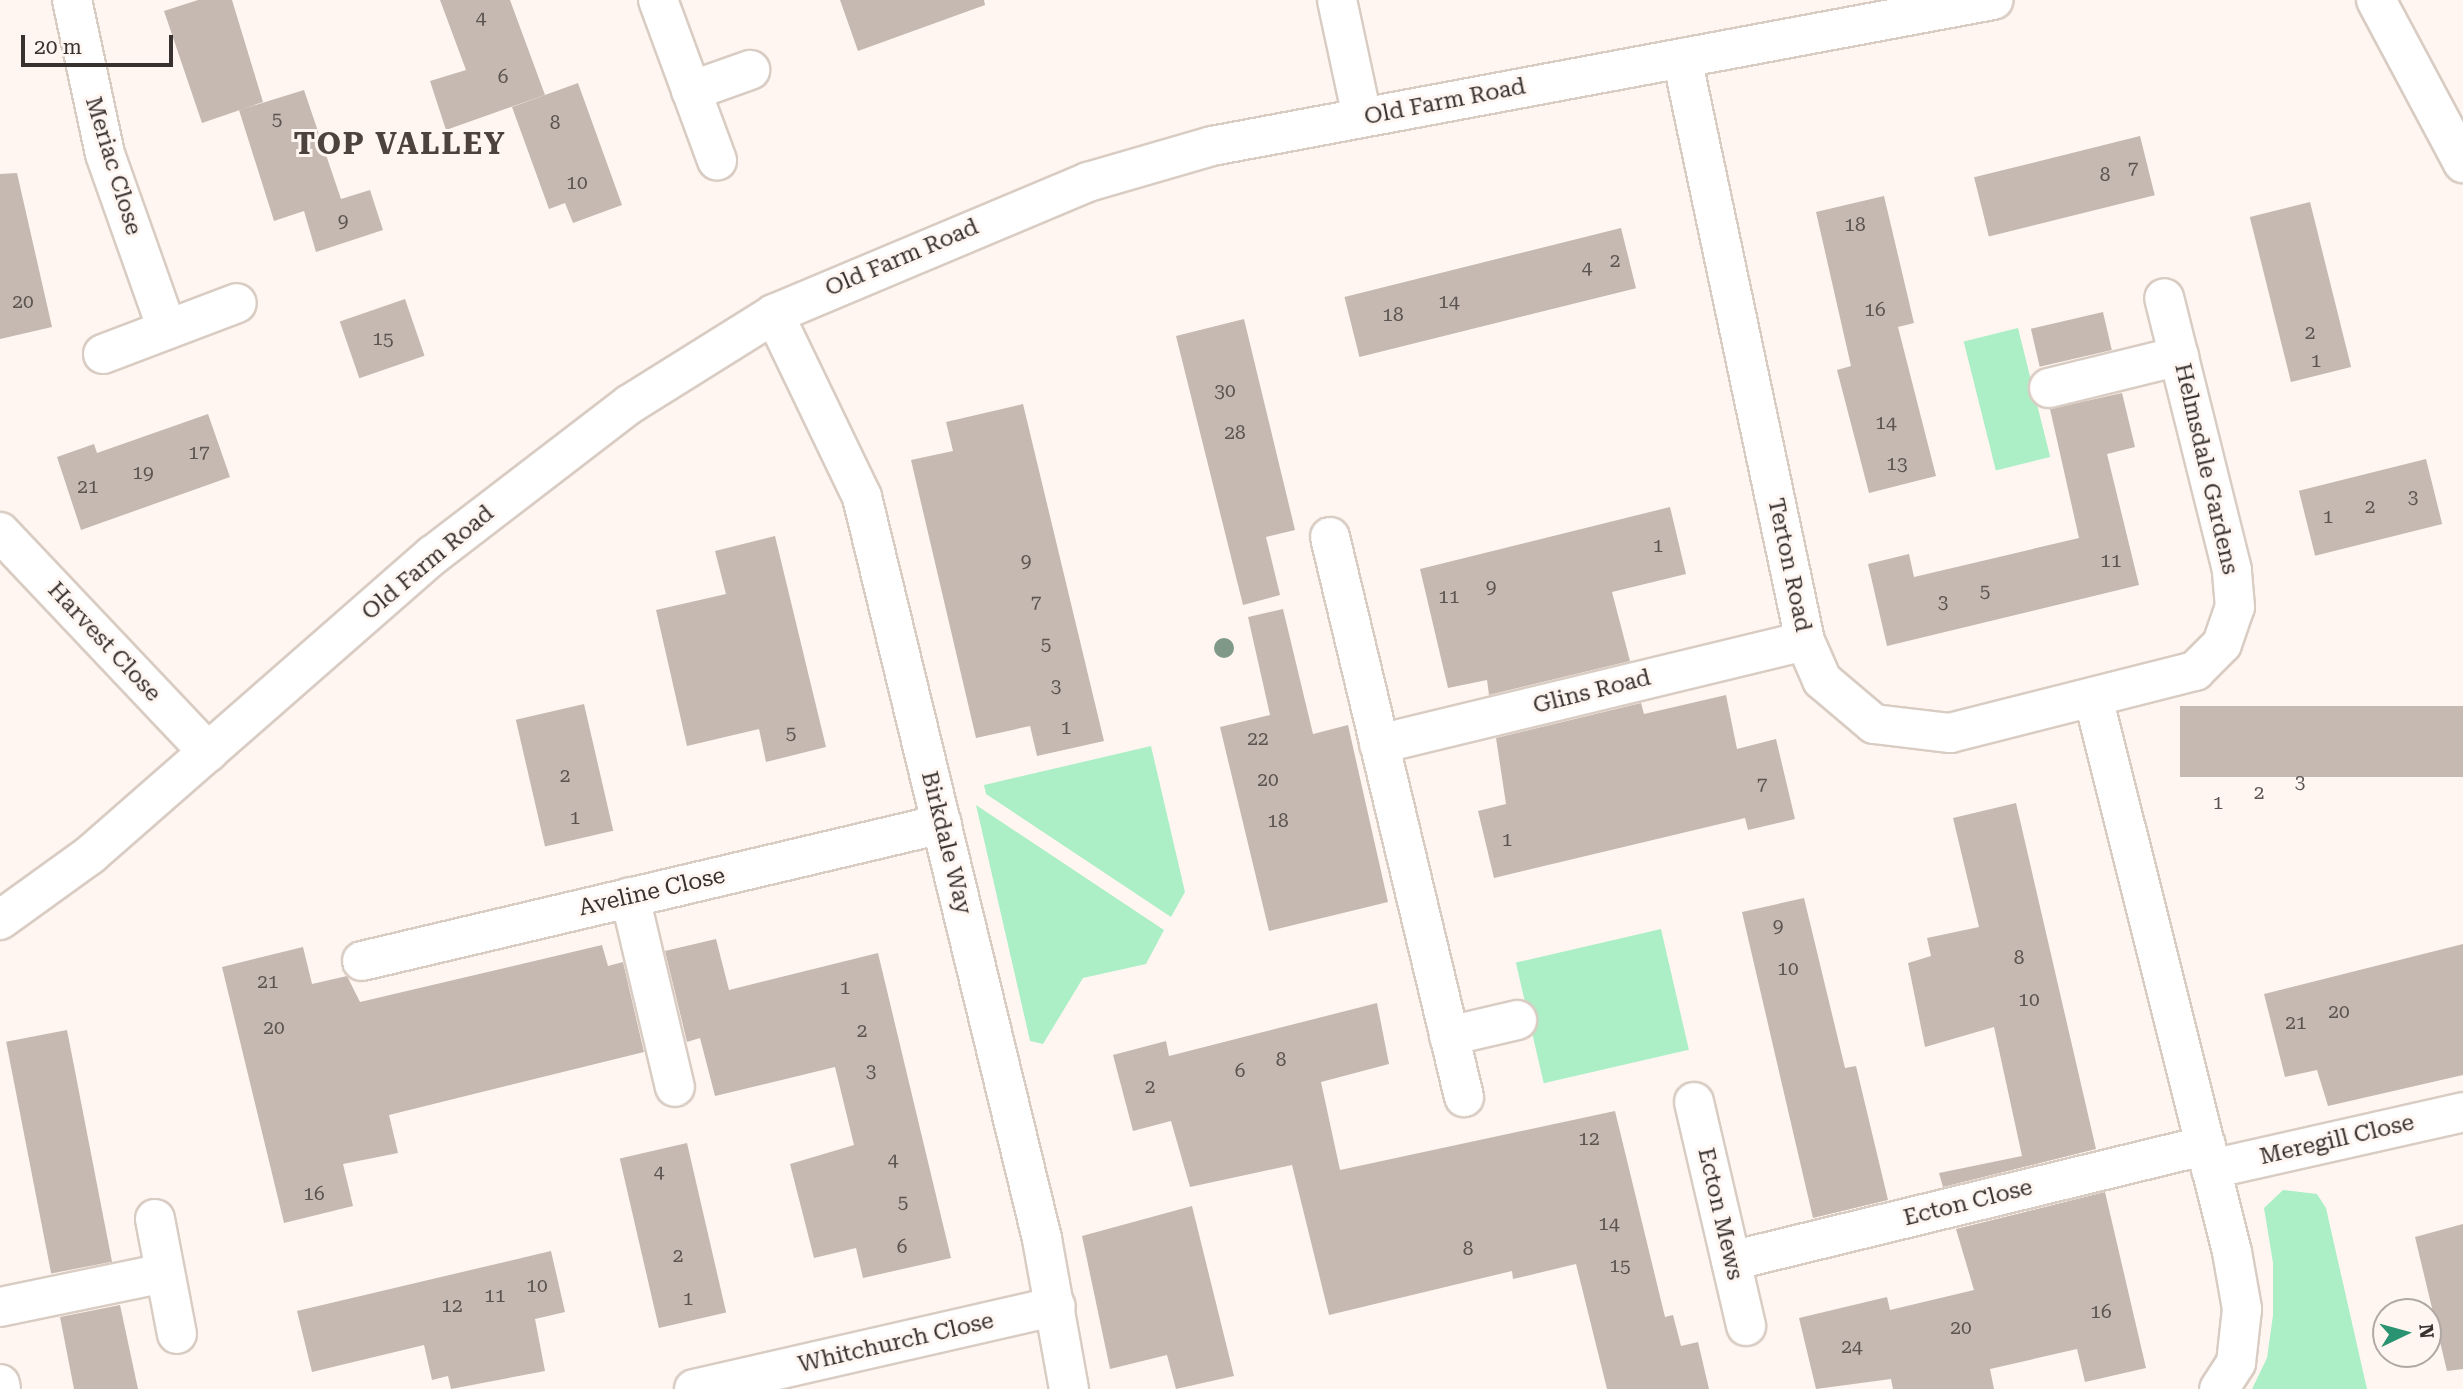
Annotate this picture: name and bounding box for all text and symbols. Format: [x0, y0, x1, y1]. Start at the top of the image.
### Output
house number: 4 [476, 7, 486, 29]
scale bar [24, 21, 177, 65]
text: 20 m [34, 35, 82, 59]
house number: 6 [498, 66, 508, 88]
street label: Old Farm Road [1362, 73, 1528, 131]
street label: Meriac Close [79, 94, 147, 238]
house number: 5 [272, 108, 282, 130]
house number: 8 [550, 112, 560, 134]
district label: TOP VALLEY [295, 126, 505, 162]
house number: 7 [2128, 158, 2138, 180]
house number: 8 [2100, 164, 2110, 186]
house number: 10 [566, 172, 588, 194]
house number: 9 [338, 210, 348, 232]
street label: Old Farm Road [821, 213, 983, 303]
house number: 18 [1844, 214, 1866, 236]
house number: 2 [1610, 250, 1620, 272]
house number: 4 [1582, 257, 1592, 279]
house number: 20 [12, 291, 34, 313]
house number: 14 [1438, 291, 1460, 313]
house number: 16 [1864, 299, 1886, 321]
house number: 18 [1382, 304, 1404, 326]
house number: 2 [2305, 322, 2315, 344]
house number: 15 [372, 328, 394, 350]
house number: 1 [2311, 350, 2321, 372]
street label: Helmsdale Gardens [2168, 361, 2244, 577]
house number: 30 [1214, 380, 1236, 402]
house number: 14 [1875, 412, 1897, 434]
house number: 28 [1224, 422, 1246, 444]
house number: 17 [188, 442, 210, 464]
house number: 13 [1886, 453, 1908, 475]
house number: 19 [132, 462, 154, 484]
house number: 21 [77, 476, 99, 498]
house number: 3 [2408, 486, 2418, 508]
street label: Terton Road [1761, 496, 1817, 634]
house number: 2 [2365, 496, 2375, 518]
street label: Old Farm Road [356, 500, 500, 626]
house number: 1 [2323, 506, 2333, 528]
house number: 1 [1653, 535, 1663, 557]
house number: 9 [1021, 550, 1031, 572]
house number: 11 [2100, 550, 2122, 572]
house number: 9 [1486, 576, 1496, 598]
street label: Harvest Close [42, 577, 166, 707]
house number: 5 [1980, 580, 1990, 602]
house number: 11 [1438, 586, 1460, 608]
house number: 3 [1938, 591, 1948, 613]
house number: 7 [1031, 592, 1041, 614]
house number: 5 [1041, 633, 1051, 655]
street label: Glins Road [1530, 664, 1654, 720]
house number: 3 [1051, 675, 1061, 697]
house number: 1 [1061, 717, 1071, 739]
house number: 5 [786, 722, 796, 744]
house number: 22 [1247, 728, 1269, 750]
house number: 2 [560, 765, 570, 787]
street label: Birkdale Way [915, 768, 977, 918]
house number: 20 [1257, 769, 1279, 791]
house number: 3 [2295, 771, 2305, 793]
house number: 7 [1757, 774, 1767, 796]
house number: 2 [2254, 782, 2264, 804]
house number: 1 [2213, 792, 2223, 814]
house number: 1 [570, 807, 580, 829]
house number: 18 [1267, 810, 1289, 832]
house number: 1 [1502, 829, 1512, 851]
street label: Aveline Close [576, 862, 728, 922]
house number: 9 [1773, 915, 1783, 937]
house number: 8 [2014, 947, 2024, 969]
house number: 10 [1777, 958, 1799, 980]
house number: 21 [257, 971, 279, 993]
house number: 1 [840, 977, 850, 999]
house number: 10 [2018, 989, 2040, 1011]
house number: 20 [2328, 1001, 2350, 1023]
house number: 21 [2285, 1012, 2307, 1034]
house number: 20 [263, 1017, 285, 1039]
house number: 2 [857, 1020, 867, 1042]
house number: 8 [1276, 1049, 1286, 1071]
house number: 3 [866, 1060, 876, 1082]
house number: 6 [1235, 1060, 1245, 1082]
house number: 2 [1145, 1076, 1155, 1098]
street label: Meregill Close [2257, 1109, 2417, 1171]
house number: 12 [1578, 1128, 1600, 1150]
street label: Ecton Mews [1691, 1145, 1749, 1283]
house number: 4 [888, 1149, 898, 1171]
house number: 4 [654, 1161, 664, 1183]
street label: Ecton Close [1901, 1174, 2035, 1232]
house number: 16 [303, 1183, 325, 1205]
house number: 5 [898, 1191, 908, 1213]
house number: 14 [1598, 1213, 1620, 1235]
house number: 6 [897, 1236, 907, 1258]
house number: 8 [1463, 1238, 1473, 1260]
house number: 2 [673, 1245, 683, 1267]
house number: 15 [1609, 1255, 1631, 1277]
house number: 10 [526, 1275, 548, 1297]
house number: 11 [484, 1285, 506, 1307]
house number: 1 [683, 1288, 693, 1310]
house number: 12 [441, 1295, 463, 1317]
north arrow [2372, 1298, 2442, 1368]
house number: 16 [2090, 1301, 2112, 1323]
street label: Whitchurch Close [795, 1307, 997, 1379]
house number: 20 [1950, 1317, 1972, 1339]
text: N [2414, 1323, 2439, 1340]
house number: 24 [1841, 1336, 1863, 1358]

